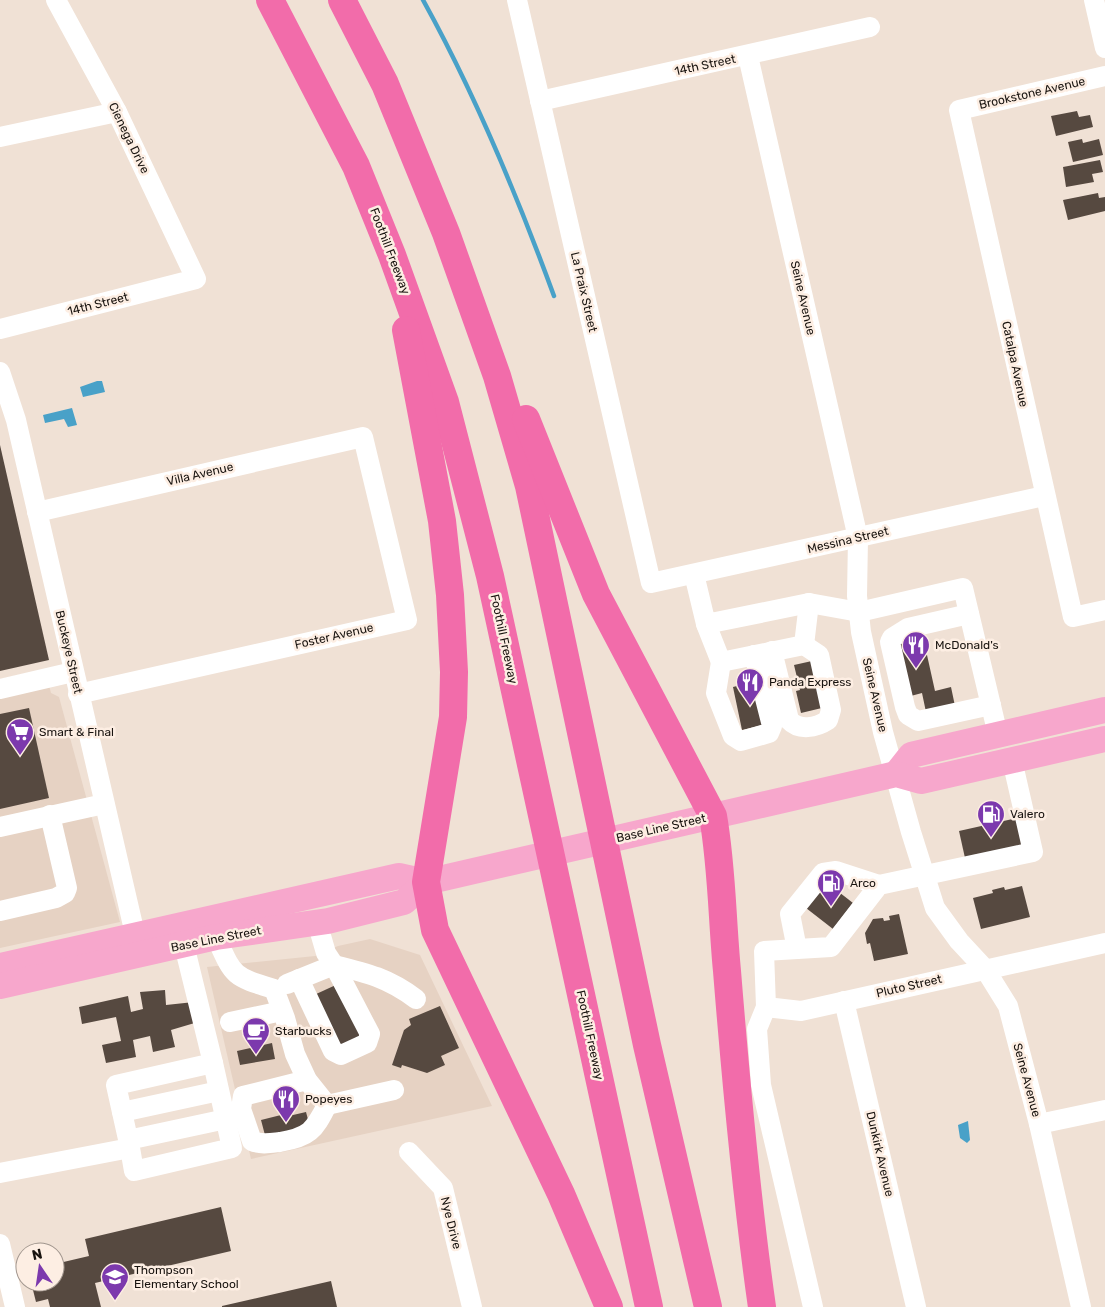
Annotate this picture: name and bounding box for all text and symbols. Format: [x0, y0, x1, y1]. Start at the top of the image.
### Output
street label: 14th Street [673, 52, 737, 78]
street label: Brookstone Avenue [977, 74, 1087, 112]
street label: Cienega Drive [106, 100, 152, 176]
street label: Foothill Freeway [367, 206, 413, 297]
street label: La Praix Street [568, 250, 600, 334]
street label: Seine Avenue [788, 260, 818, 337]
street label: 14th Street [66, 290, 130, 318]
street label: Catalpa Avenue [999, 320, 1031, 408]
street label: Villa Avenue [165, 459, 235, 488]
street label: Messina Street [806, 524, 890, 556]
street label: Foothill Freeway [488, 593, 520, 686]
street label: Buckeye Street [53, 609, 85, 695]
street label: Foster Avenue [293, 620, 375, 652]
restaurant icon: McDonald's [901, 630, 931, 669]
place label: McDonald's [935, 638, 999, 652]
street label: Seine Avenue [860, 657, 890, 734]
restaurant icon: Panda Express [735, 667, 765, 706]
place label: Panda Express [769, 675, 851, 689]
supermarket icon: Smart & Final [5, 717, 35, 756]
place label: Smart & Final [39, 725, 114, 739]
fuel station icon: Valero [976, 799, 1006, 838]
place label: Valero [1010, 807, 1045, 821]
street label: Base Line Street [615, 811, 708, 845]
fuel station icon: Arco [816, 868, 846, 907]
place label: Arco [850, 876, 876, 890]
street label: Base Line Street [170, 923, 263, 955]
street label: Pluto Street [875, 972, 944, 1000]
street label: Foothill Freeway [574, 989, 606, 1082]
cafe icon: Starbucks [241, 1016, 271, 1055]
place label: Starbucks [275, 1024, 332, 1038]
street label: Seine Avenue [1010, 1042, 1044, 1119]
restaurant icon: Popeyes [271, 1084, 301, 1123]
place label: Popeyes [305, 1092, 352, 1106]
street label: Dunkirk Avenue [863, 1110, 897, 1198]
street label: Nye Drive [438, 1195, 464, 1251]
north arrow [15, 1242, 65, 1292]
text: N [30, 1245, 44, 1264]
school or university icon: Thompson Elementary School [100, 1262, 130, 1301]
place label: Thompson Elementary School [134, 1263, 239, 1291]

